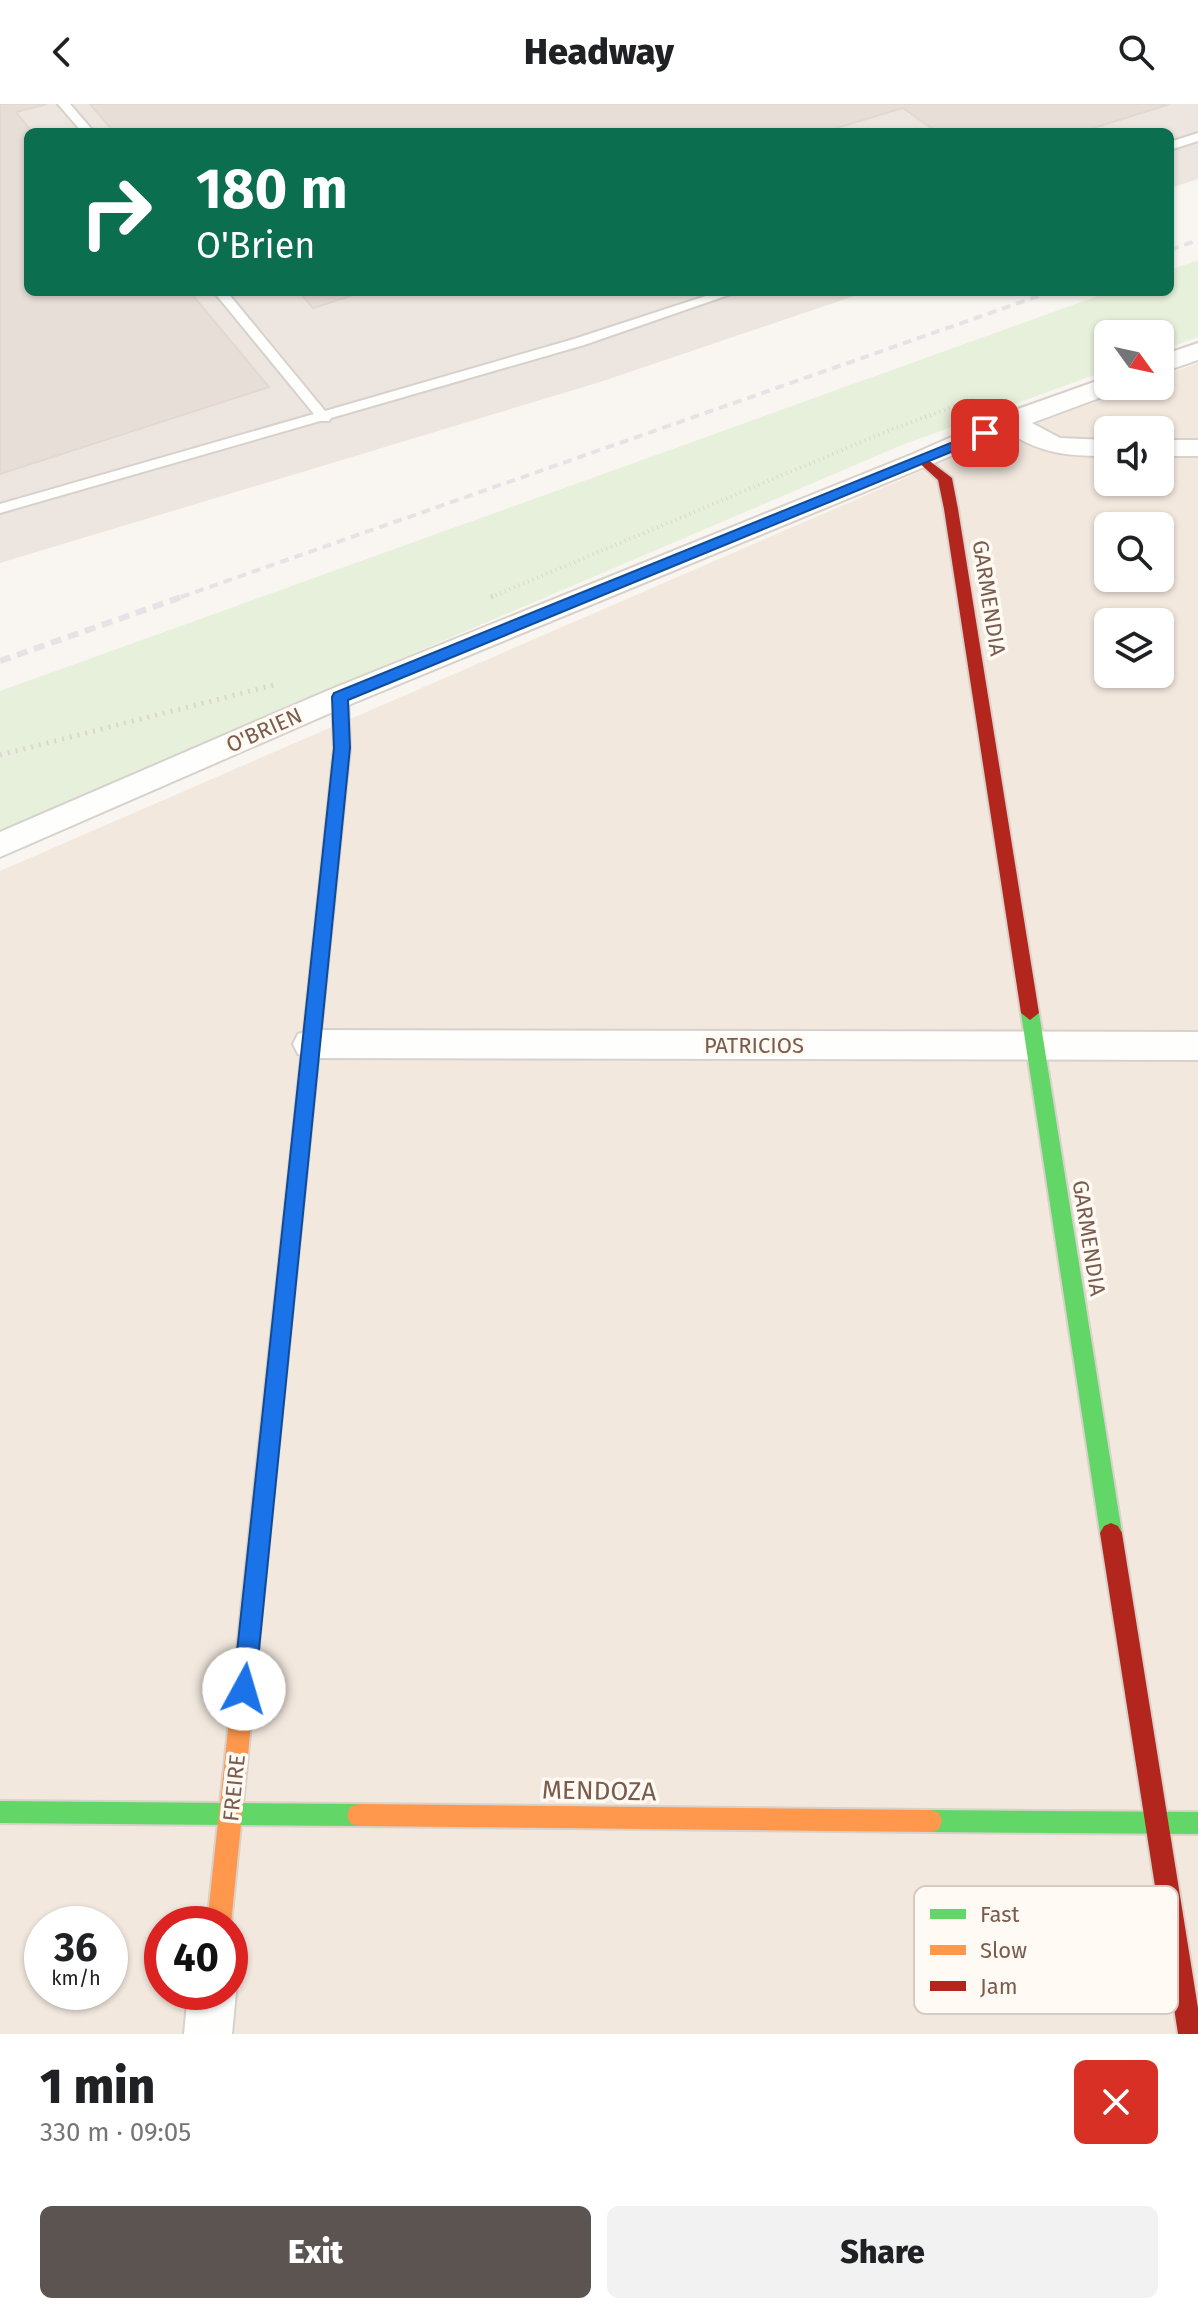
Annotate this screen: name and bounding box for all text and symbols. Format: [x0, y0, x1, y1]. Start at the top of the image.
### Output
icon: back [40, 30, 84, 74]
text: Headway [524, 30, 674, 74]
icon: search [1114, 30, 1158, 74]
text: 180 m [196, 156, 348, 223]
icon: right [64, 160, 168, 264]
text: O'Brien [196, 224, 315, 268]
north arrow [1094, 320, 1174, 400]
map controls [1094, 320, 1174, 688]
pin [951, 399, 1019, 467]
icon: arrive [963, 411, 1007, 455]
button: sound [1094, 416, 1174, 496]
button: search [1094, 512, 1174, 592]
street label: GARMENDIA [967, 538, 1012, 658]
button: layers [1094, 608, 1174, 688]
street label: O'BRIEN [222, 701, 306, 759]
street label: PATRICIOS [704, 1032, 804, 1059]
street label: GARMENDIA [1067, 1178, 1112, 1298]
position arrow [202, 1647, 286, 1731]
street label: FREIRE [217, 1753, 251, 1823]
street label: MENDOZA [542, 1775, 657, 1807]
legend [914, 1886, 1178, 2014]
text: Fast [980, 1901, 1020, 1928]
speed limit sign: 40 [144, 1906, 248, 2010]
text: 36 [54, 1924, 98, 1972]
text: Slow [980, 1937, 1027, 1964]
text: km/h [51, 1966, 101, 1990]
text: Jam [980, 1973, 1018, 2000]
text: 1 min [40, 2058, 155, 2116]
button: close [1074, 2060, 1158, 2144]
text: 330 m · 09:05 [40, 2117, 191, 2148]
button: Exit [40, 2206, 591, 2298]
button: Share [607, 2206, 1158, 2298]

